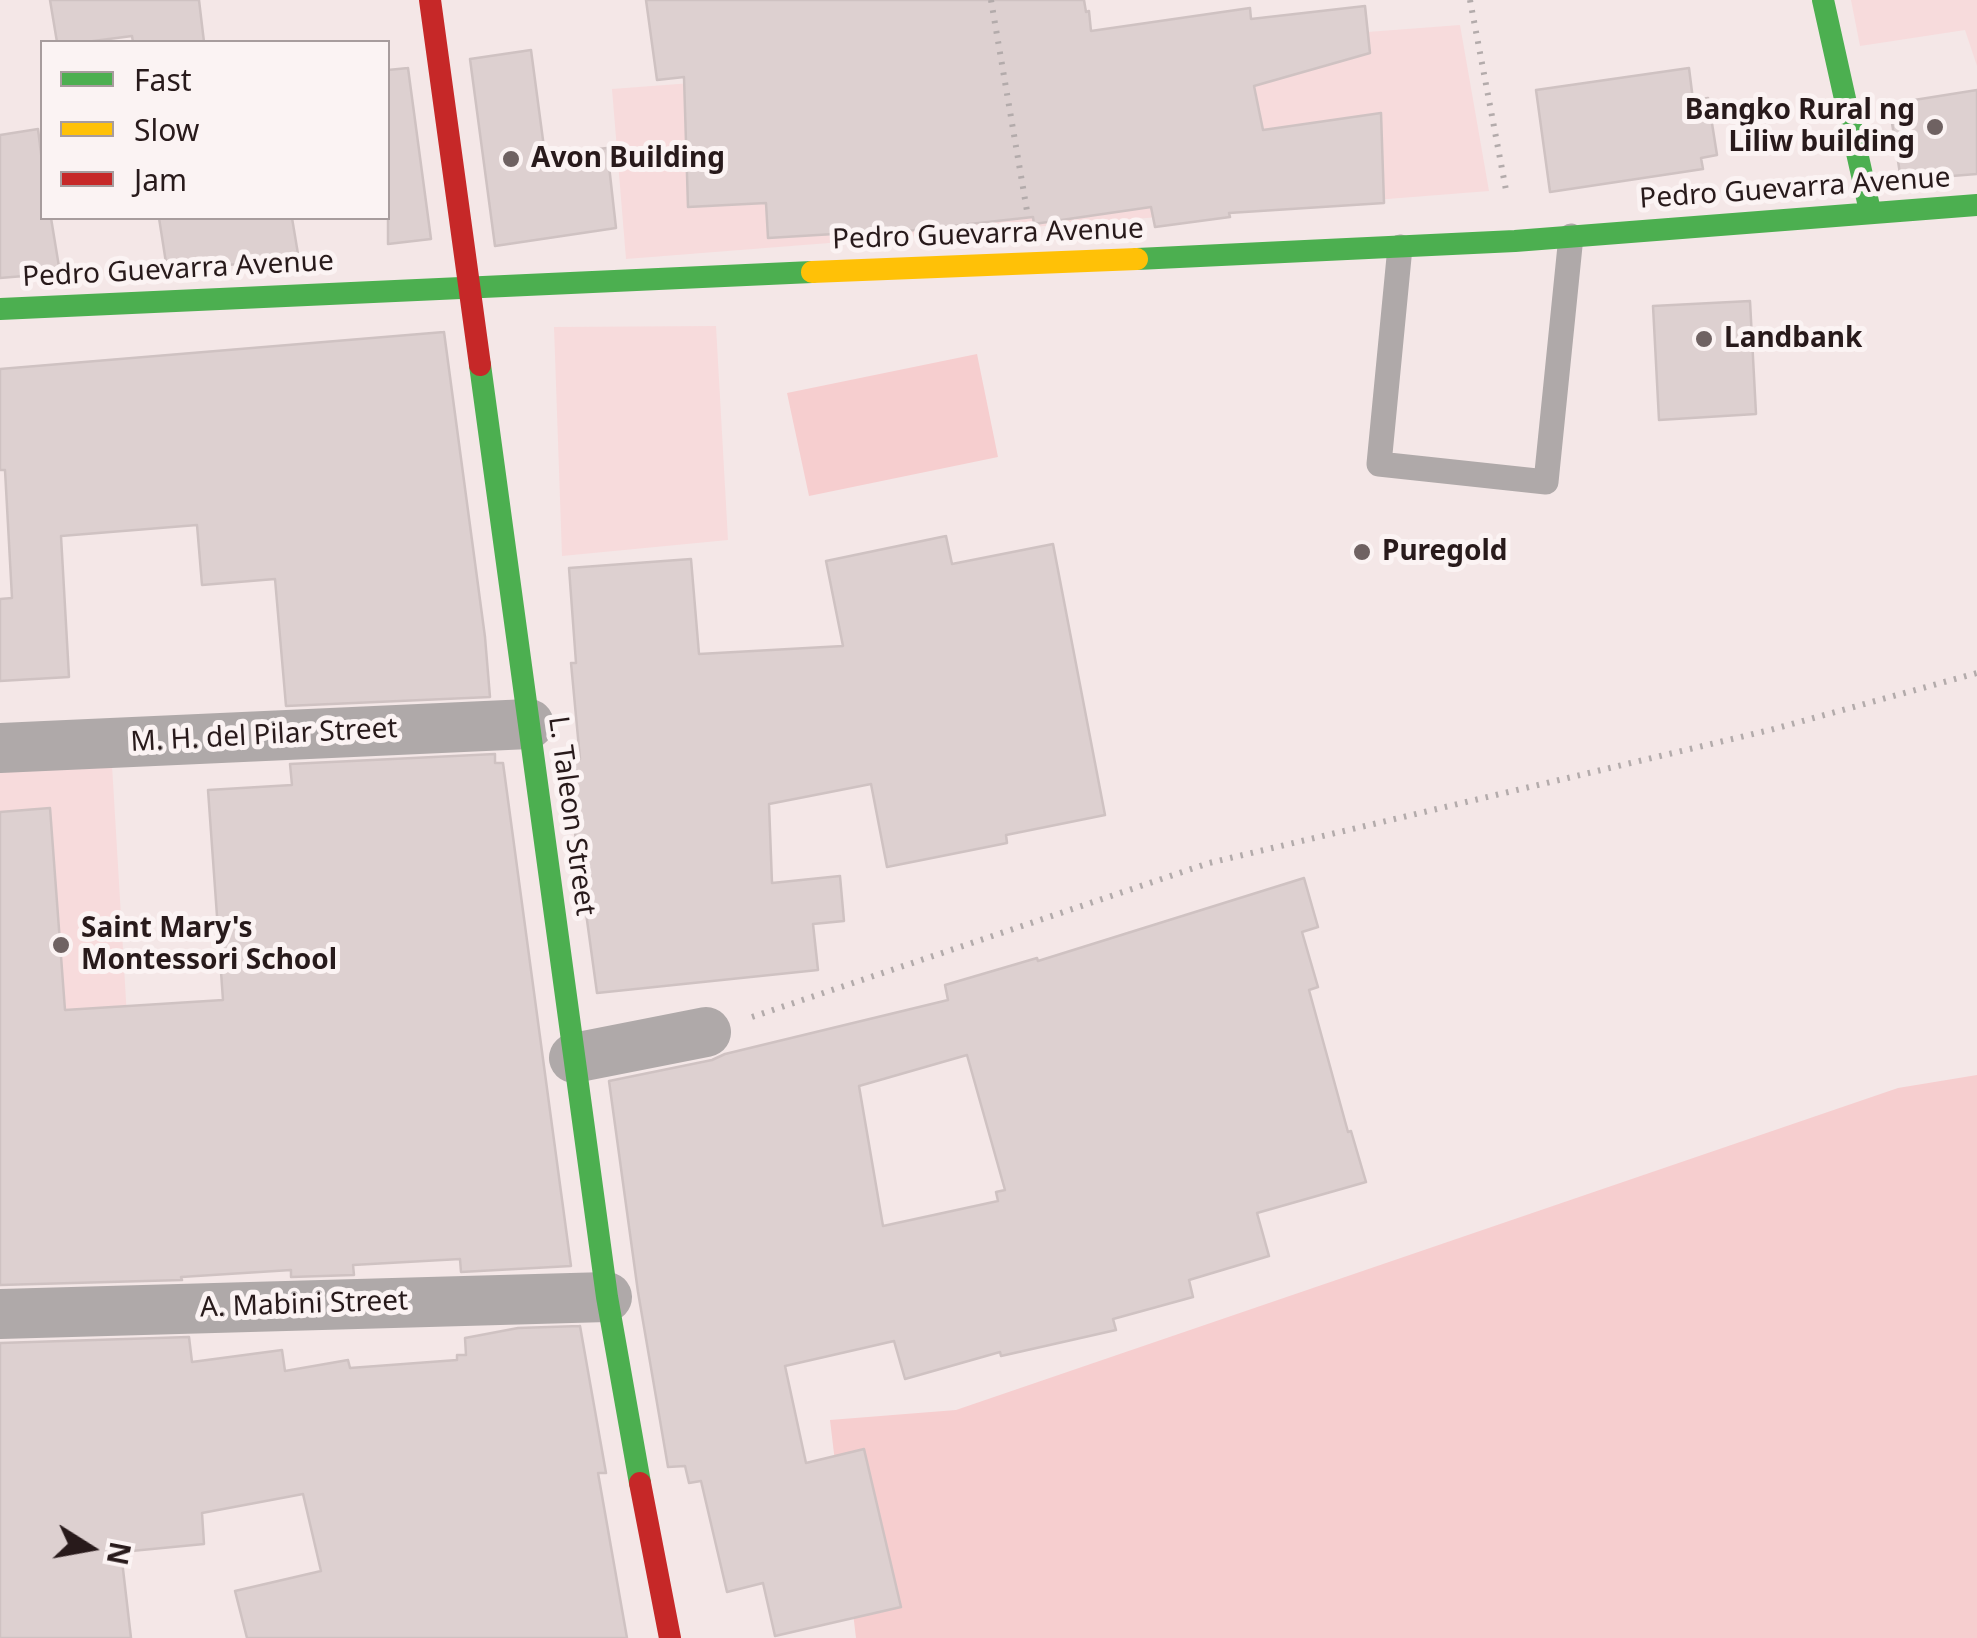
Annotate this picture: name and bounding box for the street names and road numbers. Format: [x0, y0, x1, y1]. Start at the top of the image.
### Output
street label: Pedro Guevarra Avenue [1638, 161, 1952, 217]
street label: Pedro Guevarra Avenue [832, 213, 1144, 257]
street label: Pedro Guevarra Avenue [21, 245, 335, 295]
street label: M. H. del Pilar Street [130, 712, 398, 760]
street label: L. Taleon Street [540, 714, 602, 918]
street label: A. Mabini Street [199, 1285, 409, 1325]

